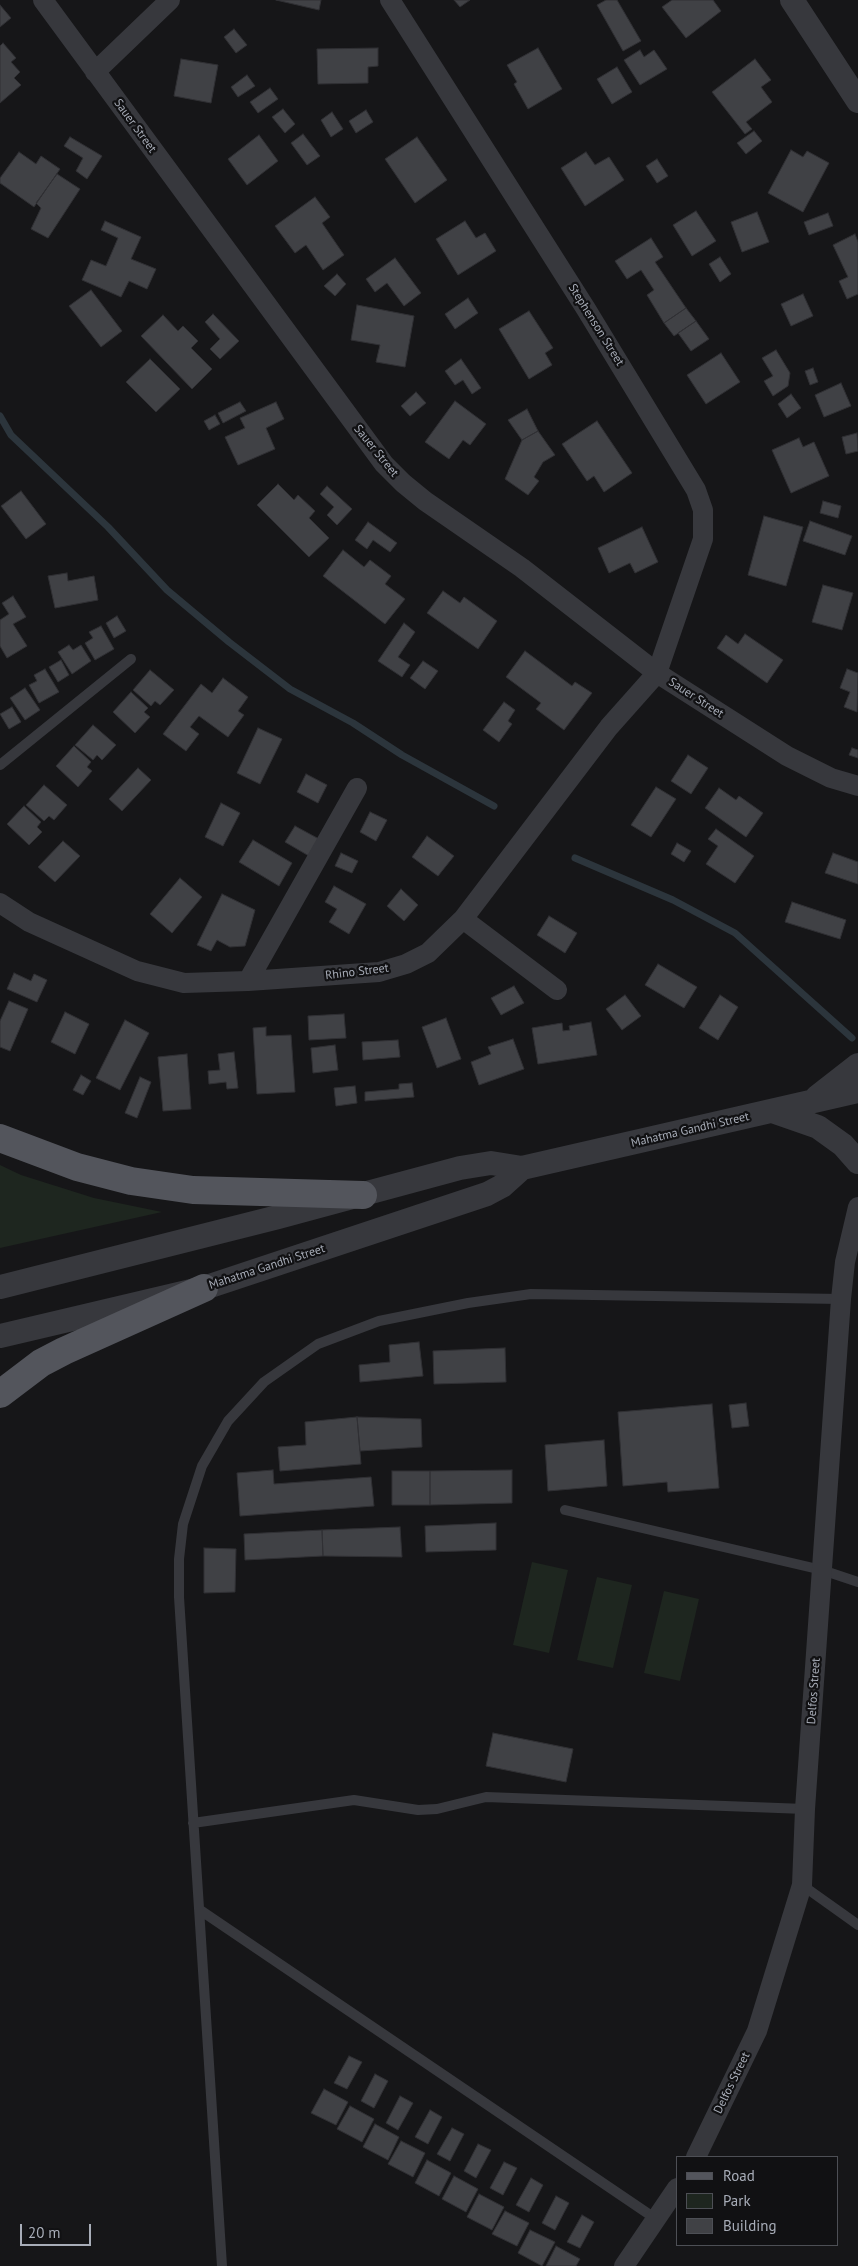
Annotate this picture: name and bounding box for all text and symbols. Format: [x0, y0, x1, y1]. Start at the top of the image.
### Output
street label: Sauer Street [111, 96, 159, 156]
street label: Stephenson Street [565, 281, 627, 369]
street label: Sauer Street [351, 422, 401, 480]
street label: Sauer Street [666, 675, 726, 721]
street label: Rhino Street [324, 961, 390, 983]
street label: Mahatma Gandhi Street [629, 1109, 751, 1151]
street label: Mahatma Gandhi Street [207, 1241, 327, 1293]
street label: Delfos Street [804, 1657, 824, 1725]
street label: Delfos Street [711, 2050, 753, 2116]
legend [676, 2156, 838, 2246]
text: Road [723, 2166, 755, 2185]
text: Park [723, 2191, 751, 2210]
scale bar [22, 2214, 94, 2246]
text: Building [723, 2216, 777, 2235]
text: 20 m [28, 2223, 61, 2242]

